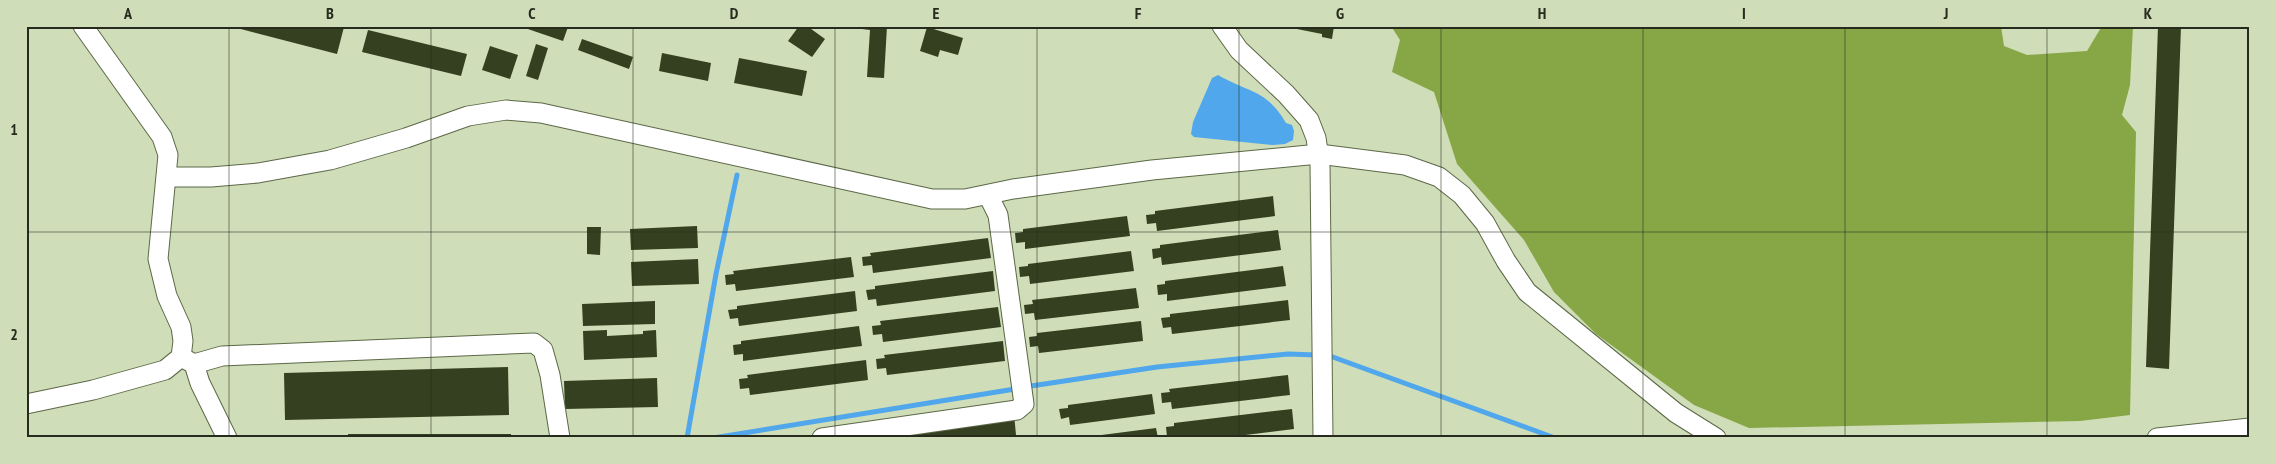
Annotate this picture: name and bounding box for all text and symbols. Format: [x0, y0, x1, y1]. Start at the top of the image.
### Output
text: A [123, 3, 133, 23]
text: B [326, 3, 334, 23]
text: C [528, 3, 536, 23]
text: D [730, 3, 739, 23]
text: E [933, 3, 940, 23]
text: F [1135, 3, 1142, 23]
text: G [1336, 3, 1344, 23]
text: H [1538, 3, 1546, 23]
text: I [1742, 3, 1746, 23]
text: J [1943, 3, 1948, 23]
text: K [2144, 3, 2153, 23]
text: 1 [10, 119, 18, 139]
text: 2 [10, 324, 18, 344]

